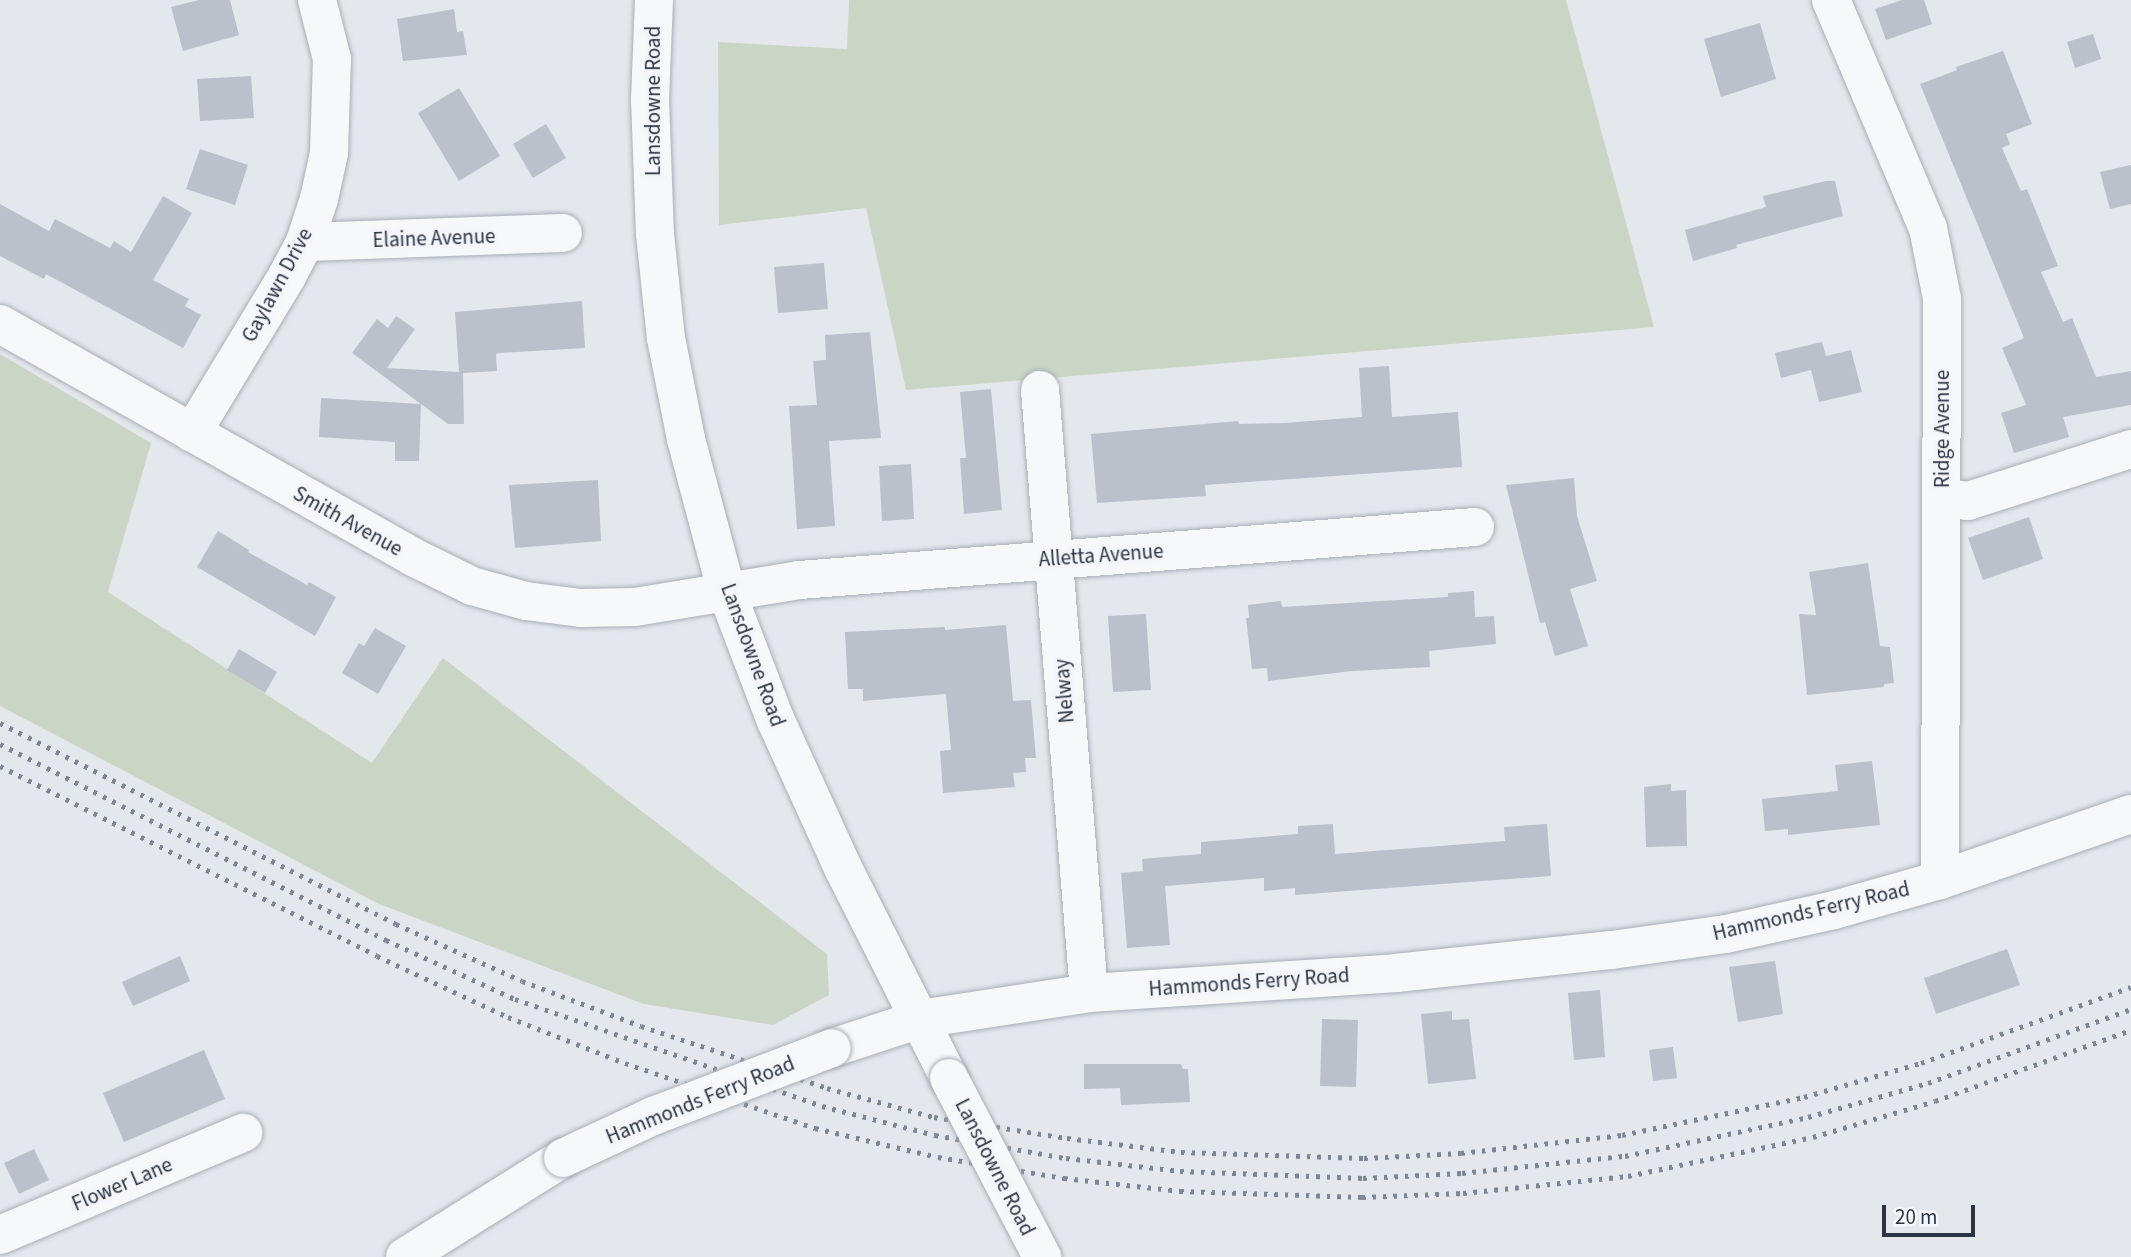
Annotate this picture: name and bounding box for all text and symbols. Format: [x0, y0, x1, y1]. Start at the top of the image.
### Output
street label: Lansdowne Road [640, 26, 666, 176]
street label: Elaine Avenue [372, 223, 496, 253]
street label: Gaylawn Drive [236, 224, 318, 346]
street label: Ridge Avenue [1929, 370, 1955, 488]
street label: Smith Avenue [289, 481, 407, 561]
street label: Alletta Avenue [1038, 538, 1164, 572]
street label: Lansdowne Road [715, 580, 791, 730]
street label: Nelway [1049, 658, 1079, 724]
street label: Hammonds Ferry Road [1710, 876, 1912, 946]
street label: Hammonds Ferry Road [1148, 962, 1350, 1002]
street label: Hammonds Ferry Road [602, 1051, 798, 1149]
street label: Lansdowne Road [950, 1094, 1040, 1240]
street label: Flower Lane [68, 1152, 176, 1216]
scale bar [1886, 1190, 1979, 1234]
text: 20 m [1895, 1202, 1937, 1232]

